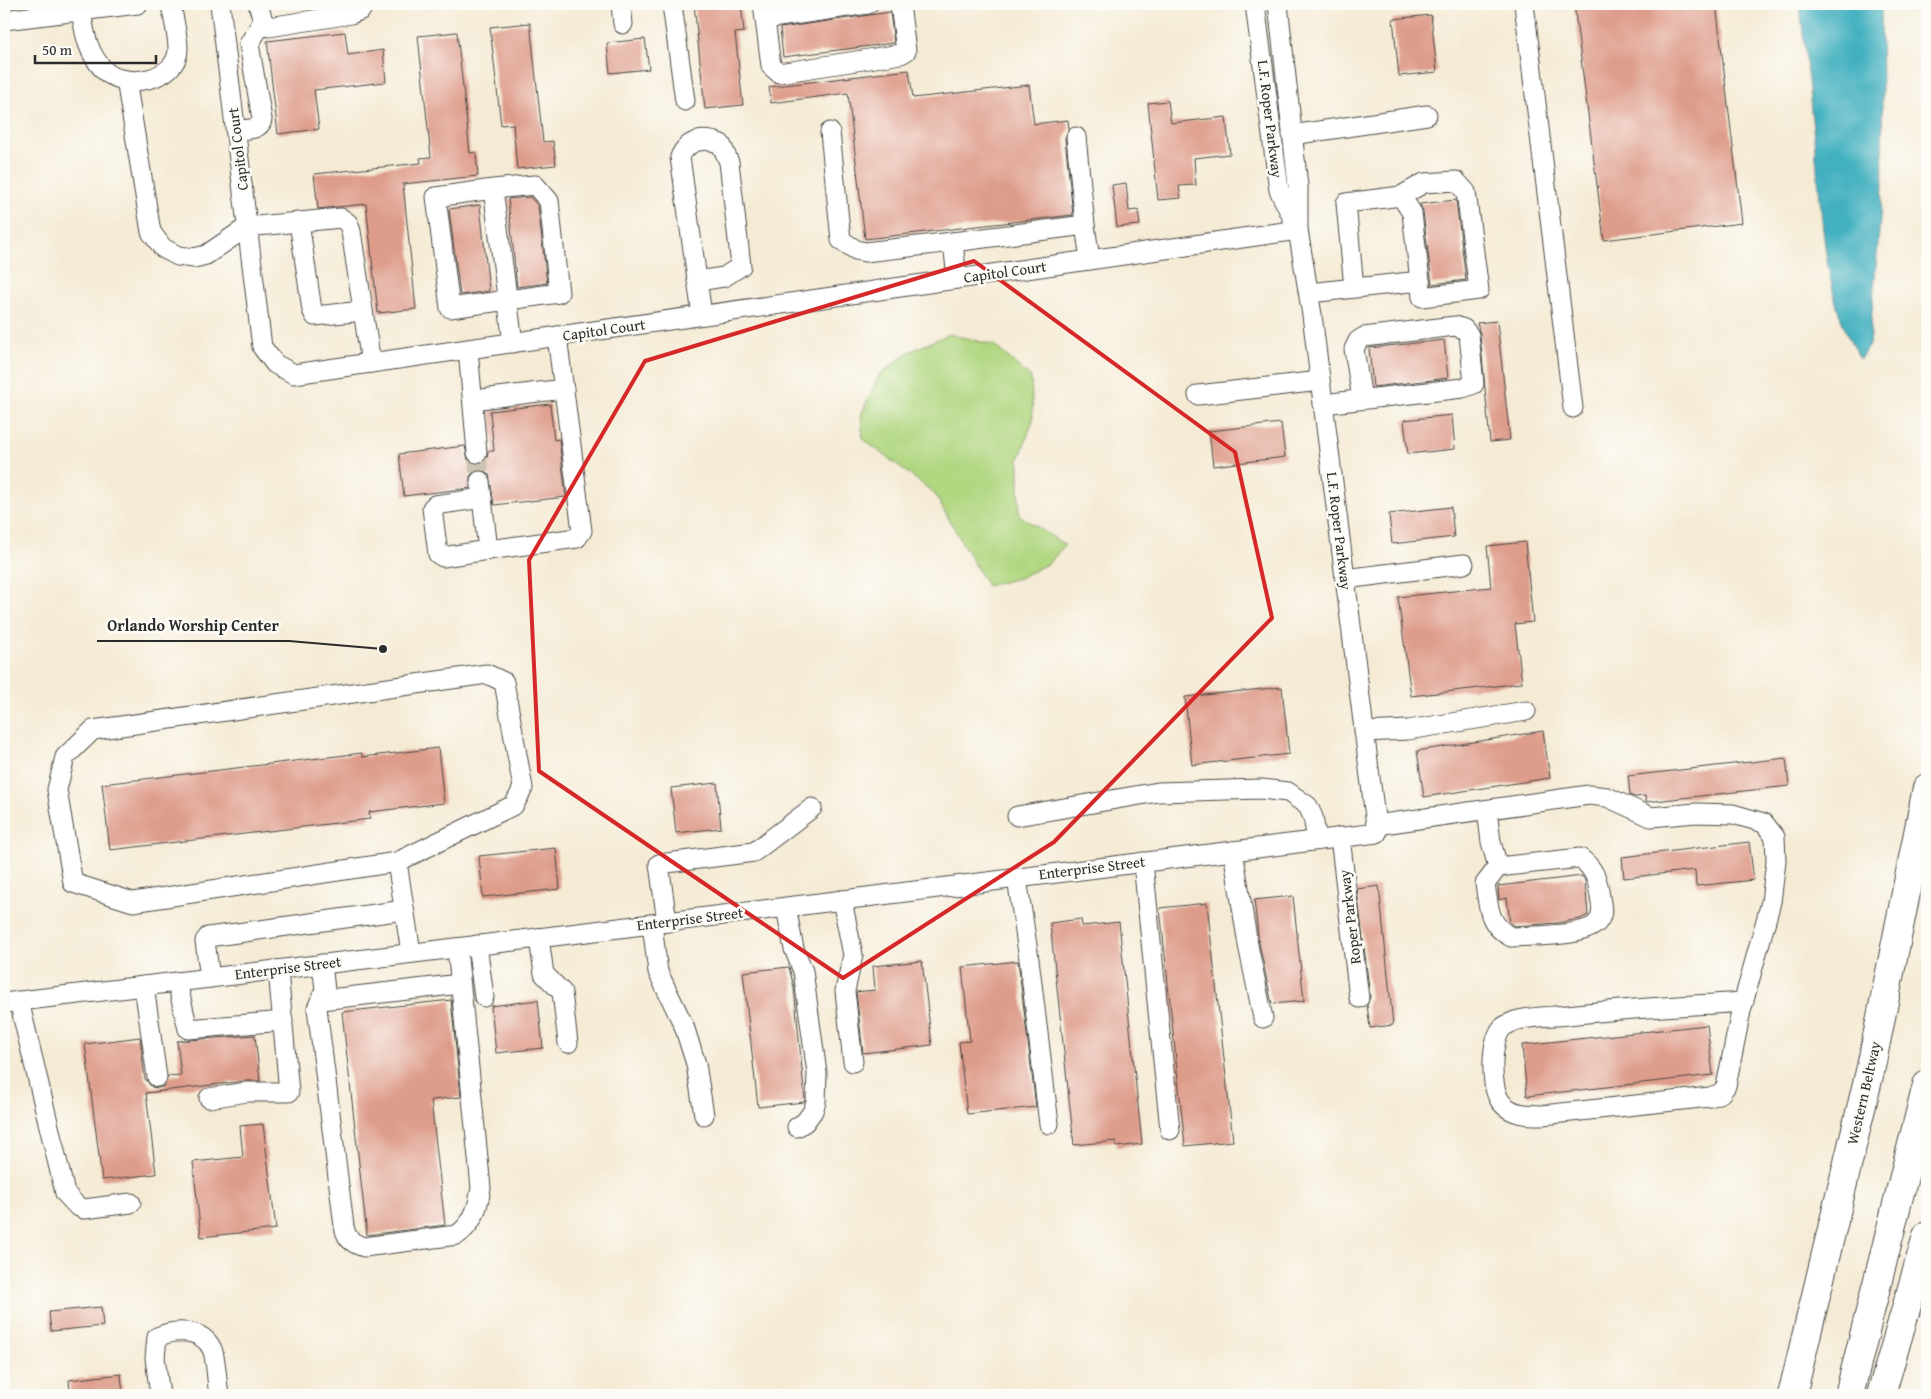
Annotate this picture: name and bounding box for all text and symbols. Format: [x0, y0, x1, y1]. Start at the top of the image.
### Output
scale bar [35, 32, 156, 64]
text: 50 m [42, 39, 73, 60]
street label: L.F. Roper Parkway [1253, 59, 1288, 180]
street label: Capitol Court [222, 106, 253, 192]
street label: Capitol Court [962, 255, 1048, 288]
street label: Capitol Court [561, 313, 647, 346]
street label: L.F. Roper Parkway [1322, 471, 1357, 592]
callout: Orlando Worship Center [97, 610, 289, 641]
text: Orlando Worship Center [107, 613, 279, 637]
street label: Enterprise Street [1037, 850, 1147, 884]
street label: Roper Parkway [1333, 868, 1366, 965]
street label: Enterprise Street [635, 901, 745, 935]
street label: Enterprise Street [233, 950, 343, 984]
street label: Western Beltway [1841, 1039, 1886, 1147]

